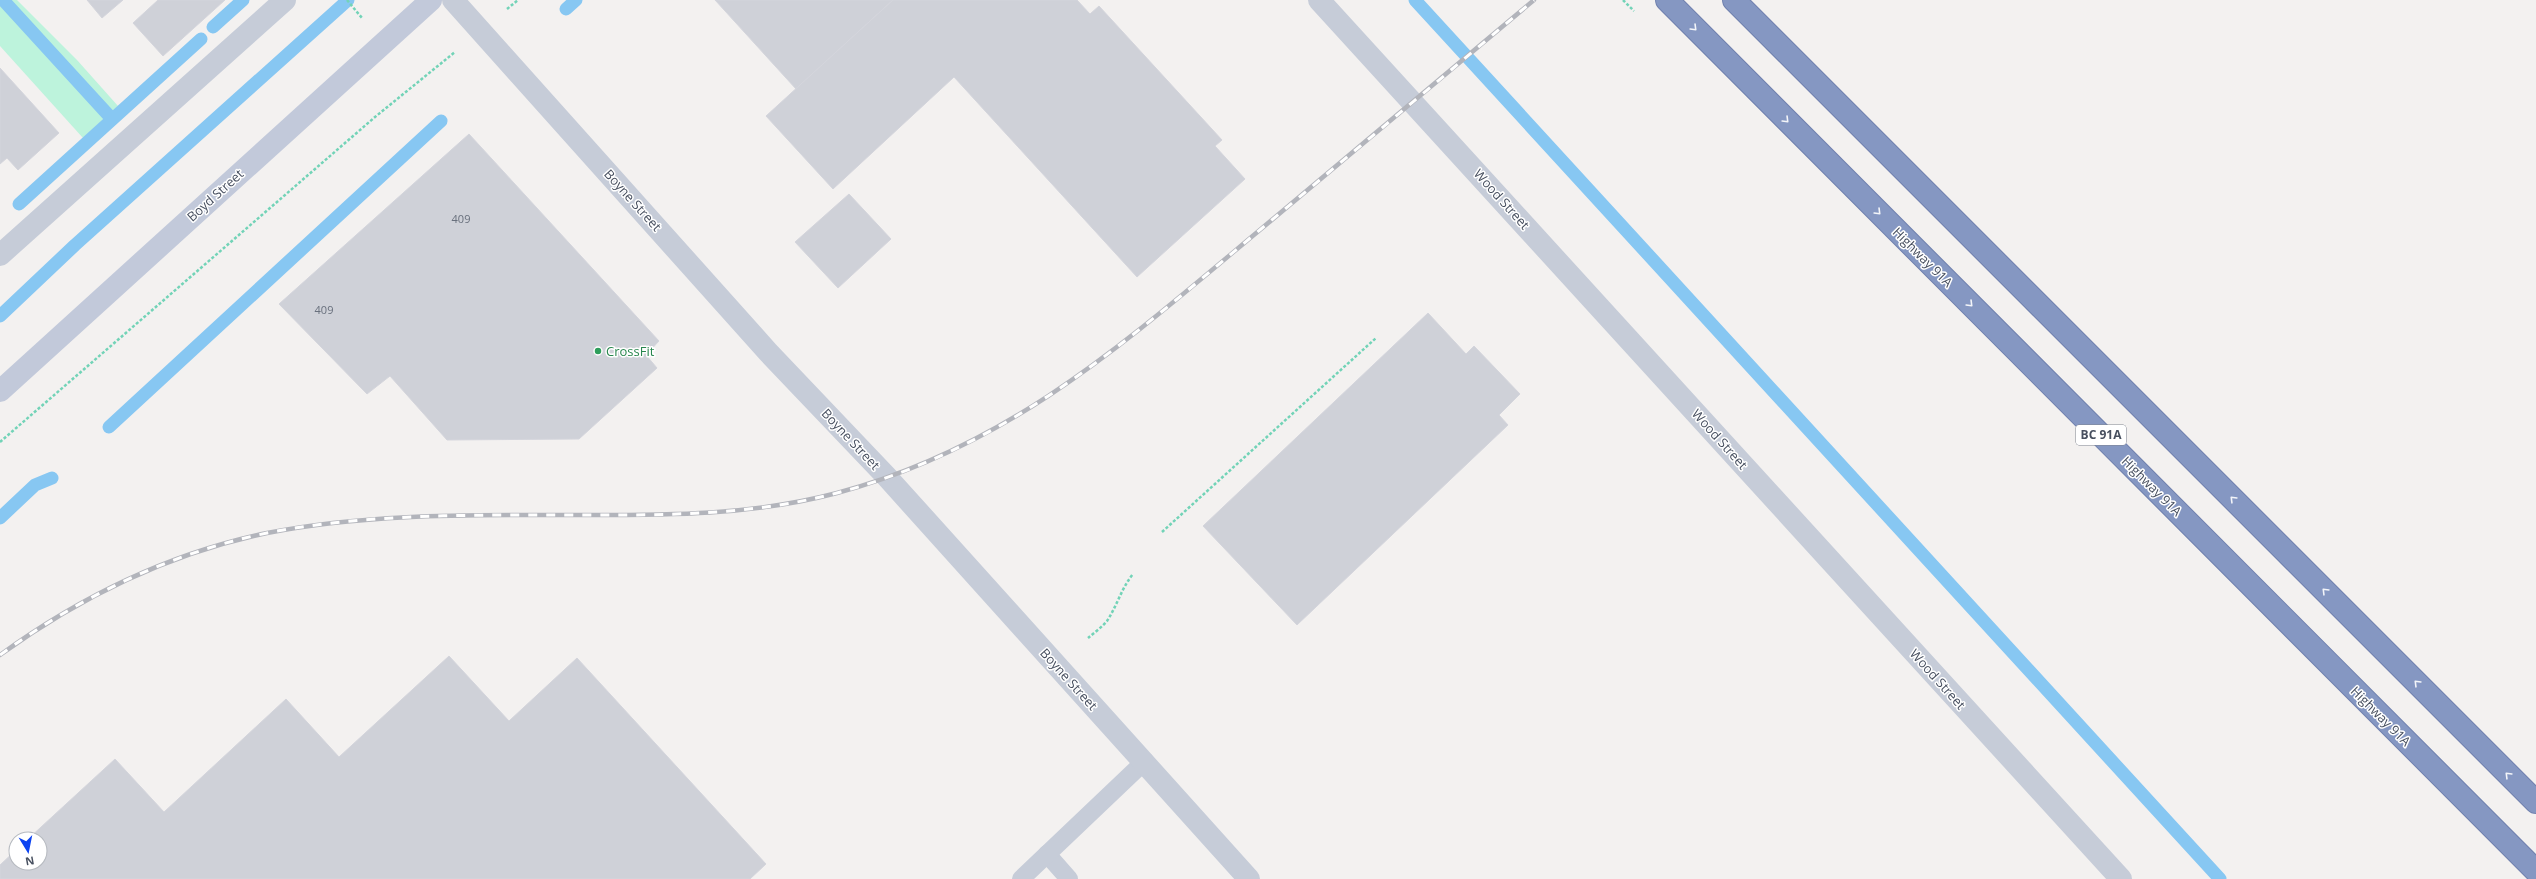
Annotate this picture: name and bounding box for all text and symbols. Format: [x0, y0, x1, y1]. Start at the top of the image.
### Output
one-way arrow [1689, 23, 1697, 31]
one-way arrow [1781, 115, 1789, 123]
street label: Boyd Street [183, 165, 247, 225]
street label: Boyne Street [600, 165, 666, 235]
street label: Wood Street [1470, 165, 1534, 233]
one-way arrow [1873, 207, 1881, 215]
house number: 409 [452, 211, 470, 226]
street label: Highway 91A [1889, 223, 1958, 292]
one-way arrow [1965, 299, 1973, 307]
house number: 409 [315, 302, 333, 317]
place label: CrossFit [606, 342, 655, 360]
marker: CrossFit [593, 346, 603, 356]
street label: Boyne Street [818, 404, 884, 474]
street label: Wood Street [1688, 405, 1752, 473]
road number: BC 91A [2076, 425, 2126, 445]
street label: Highway 91A [2118, 452, 2187, 521]
one-way arrow [2230, 496, 2238, 504]
one-way arrow [2322, 588, 2330, 596]
street label: Boyne Street [1036, 644, 1102, 714]
street label: Wood Street [1906, 645, 1970, 713]
one-way arrow [2414, 680, 2421, 688]
street label: Highway 91A [2347, 682, 2416, 751]
one-way arrow [2505, 772, 2513, 780]
north arrow [8, 831, 48, 871]
text: N [24, 853, 36, 870]

